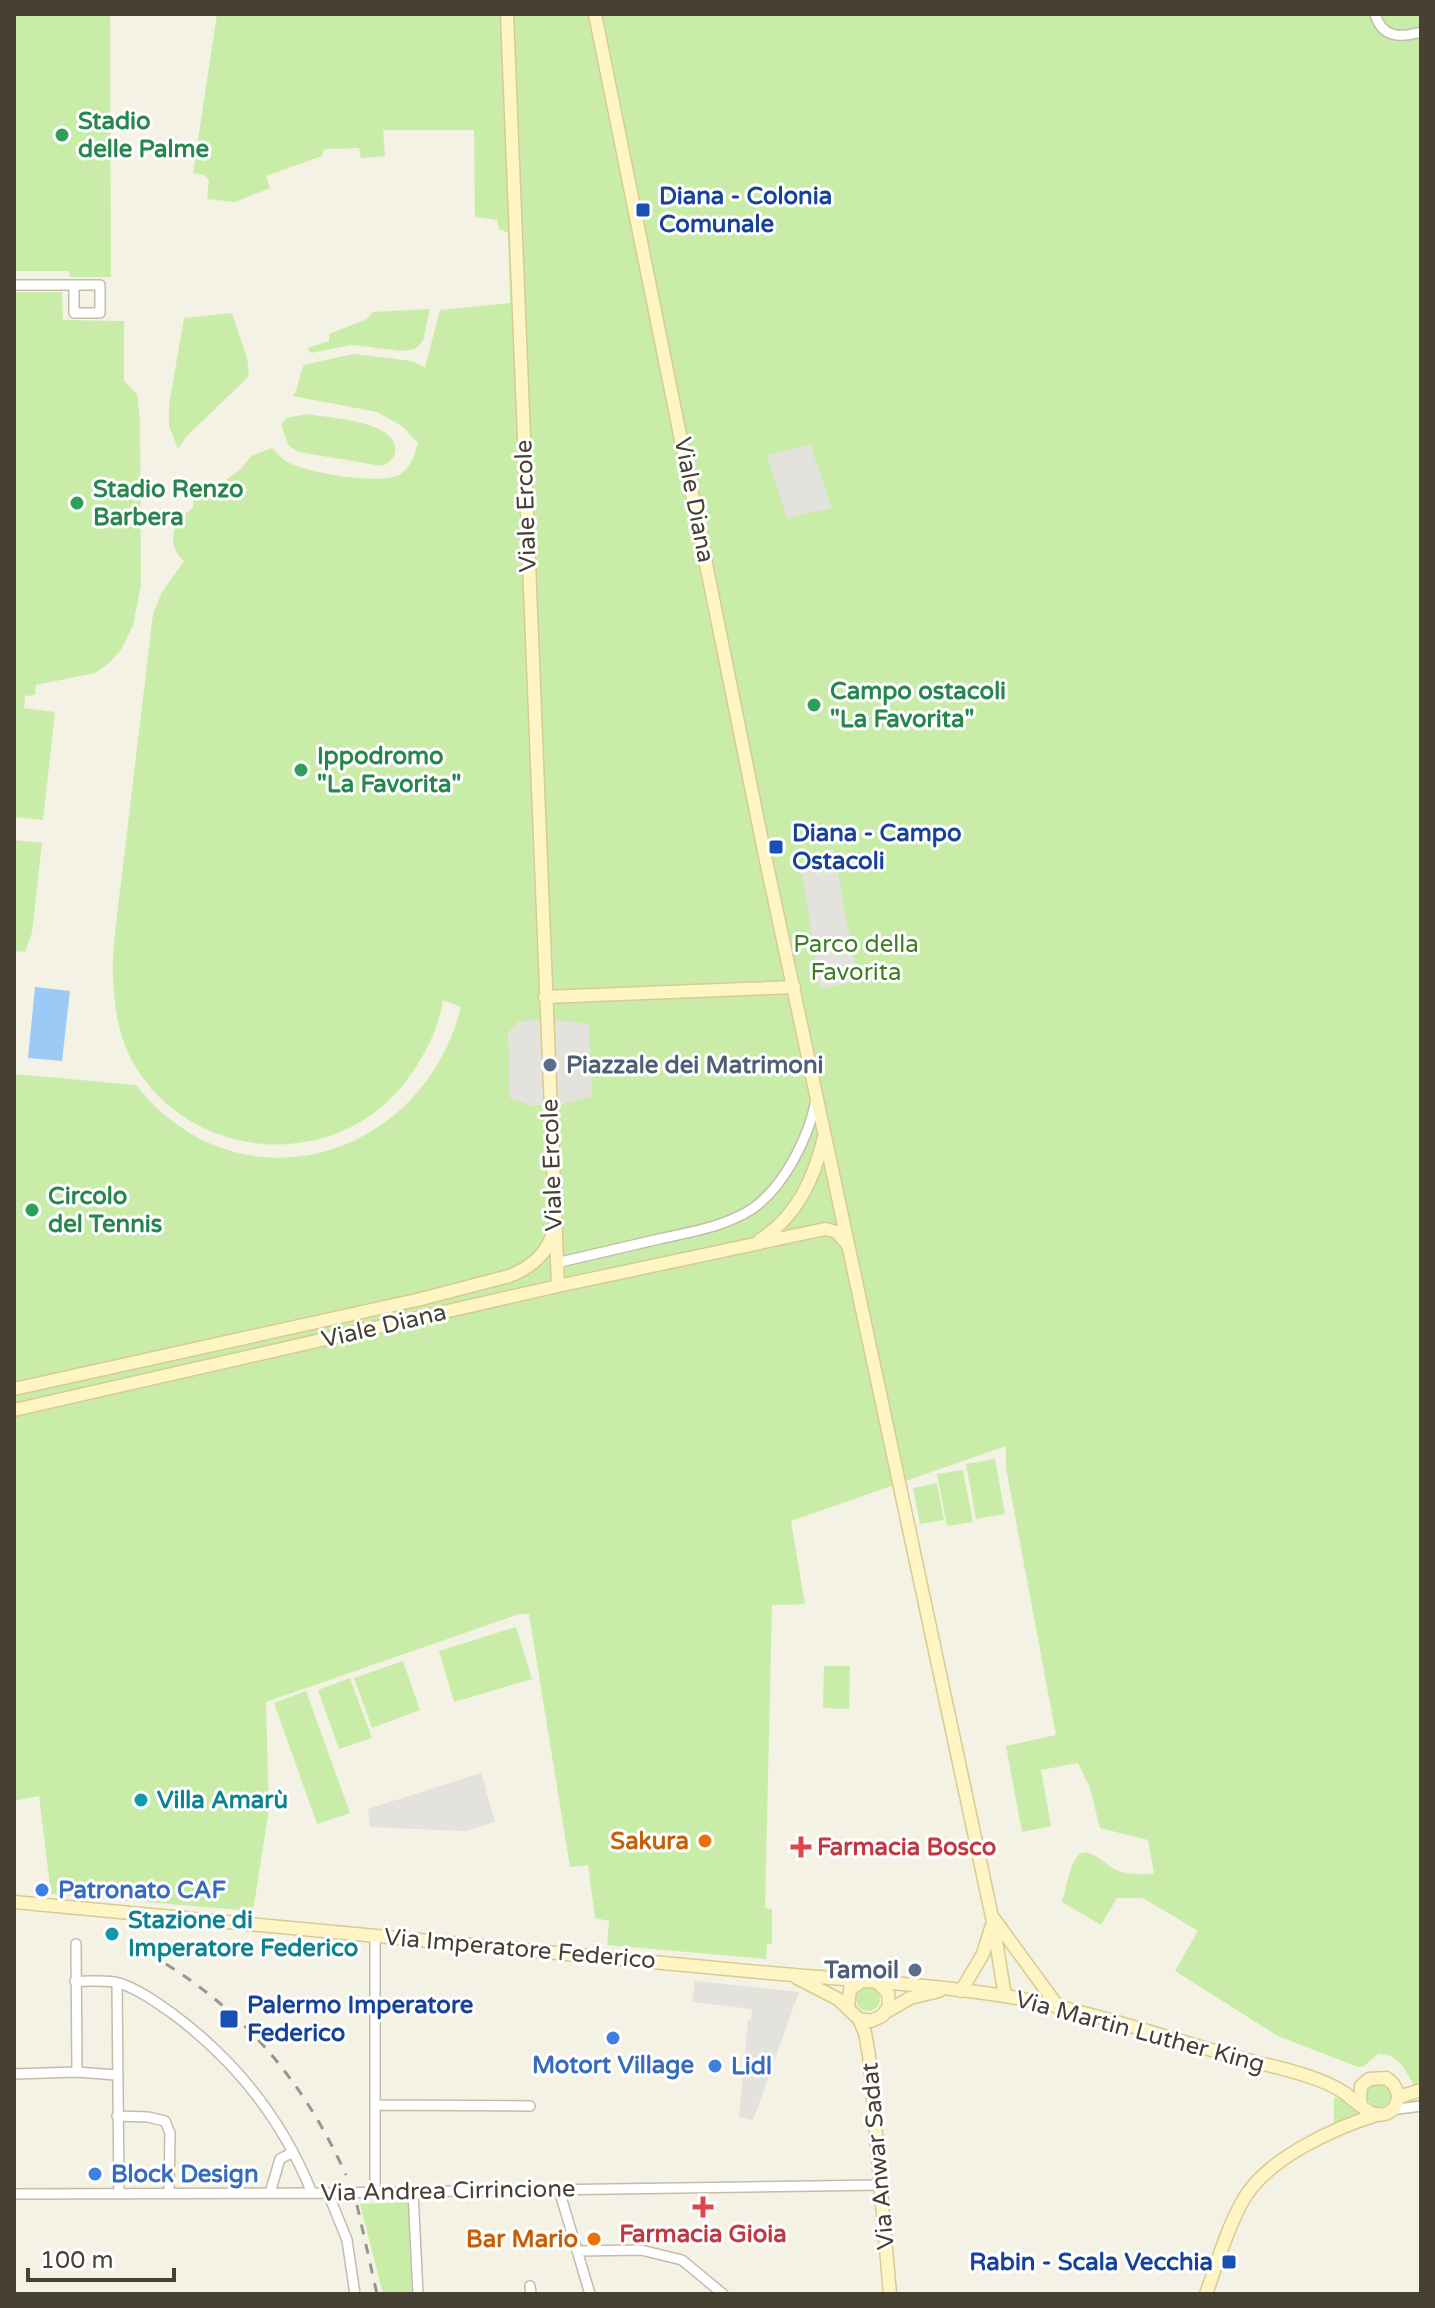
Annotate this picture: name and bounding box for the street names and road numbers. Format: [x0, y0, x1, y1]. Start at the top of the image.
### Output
street label: Viale Diana [668, 435, 720, 565]
street label: Viale Ercole [509, 439, 543, 573]
street label: Viale Ercole [535, 1098, 569, 1232]
street label: Viale Diana [319, 1298, 449, 1354]
street label: Via Imperatore Federico [383, 1923, 657, 1975]
street label: Via Martin Luther King [1012, 1985, 1268, 2079]
street label: Via Anwar Sadat [855, 2061, 901, 2251]
street label: Via Andrea Cirrincione [320, 2174, 576, 2208]

